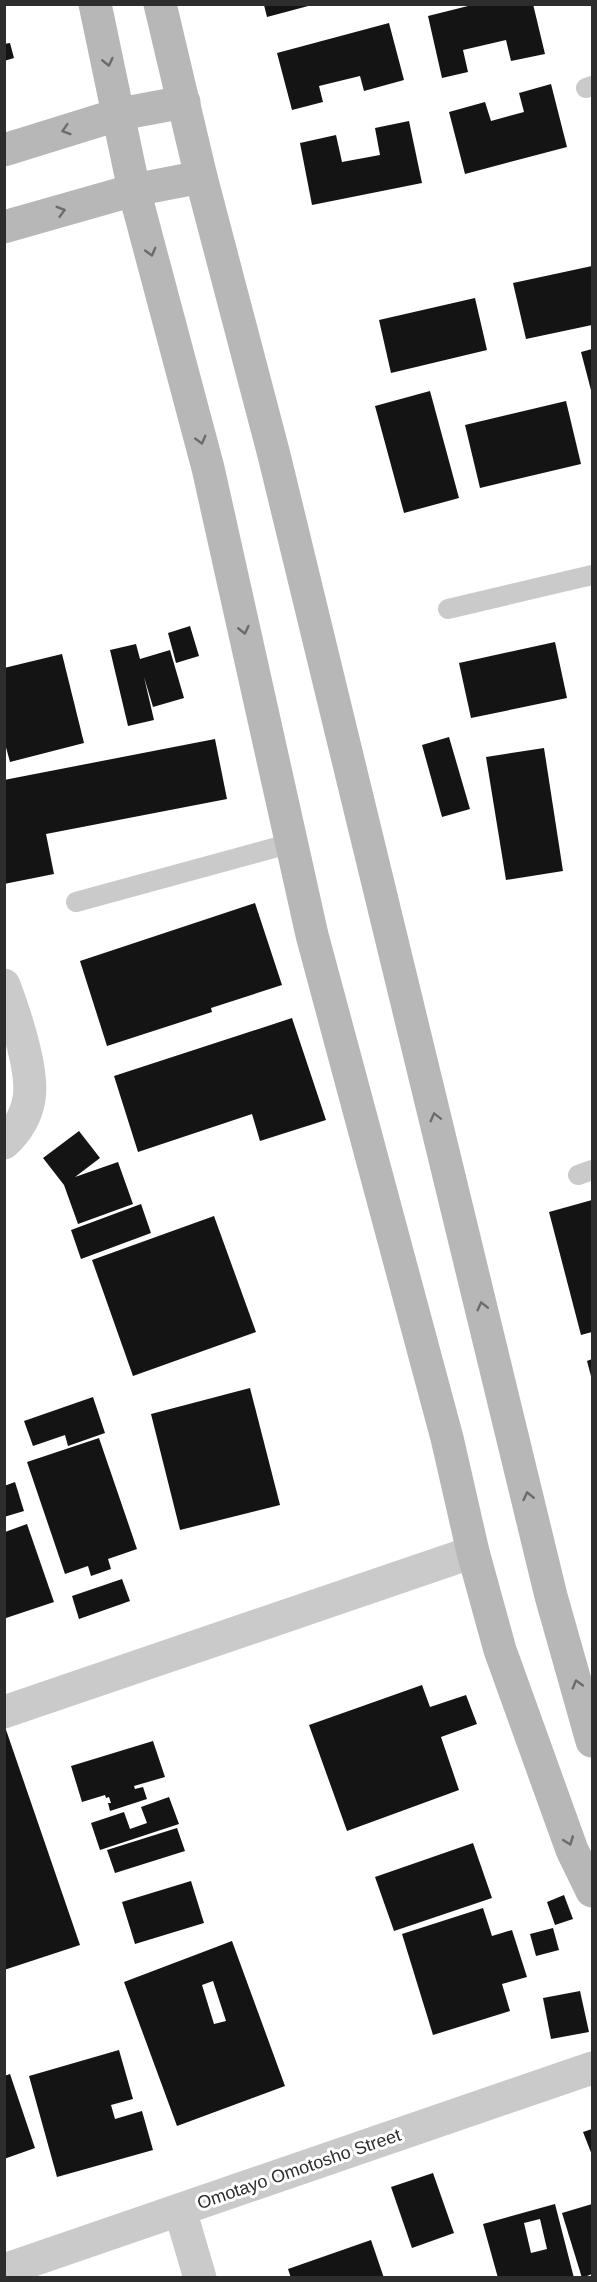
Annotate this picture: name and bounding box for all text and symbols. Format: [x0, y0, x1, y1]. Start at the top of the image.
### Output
one-way arrow [100, 56, 113, 66]
one-way arrow [61, 123, 72, 135]
one-way arrow [55, 206, 66, 218]
one-way arrow [143, 247, 156, 257]
one-way arrow [193, 435, 206, 445]
one-way arrow [237, 625, 250, 635]
one-way arrow [430, 1112, 443, 1122]
one-way arrow [476, 1301, 489, 1311]
one-way arrow [522, 1491, 535, 1501]
one-way arrow [571, 1679, 584, 1689]
one-way arrow [562, 1835, 574, 1846]
street label: Omotayo Omotosho Street [195, 2125, 403, 2213]

